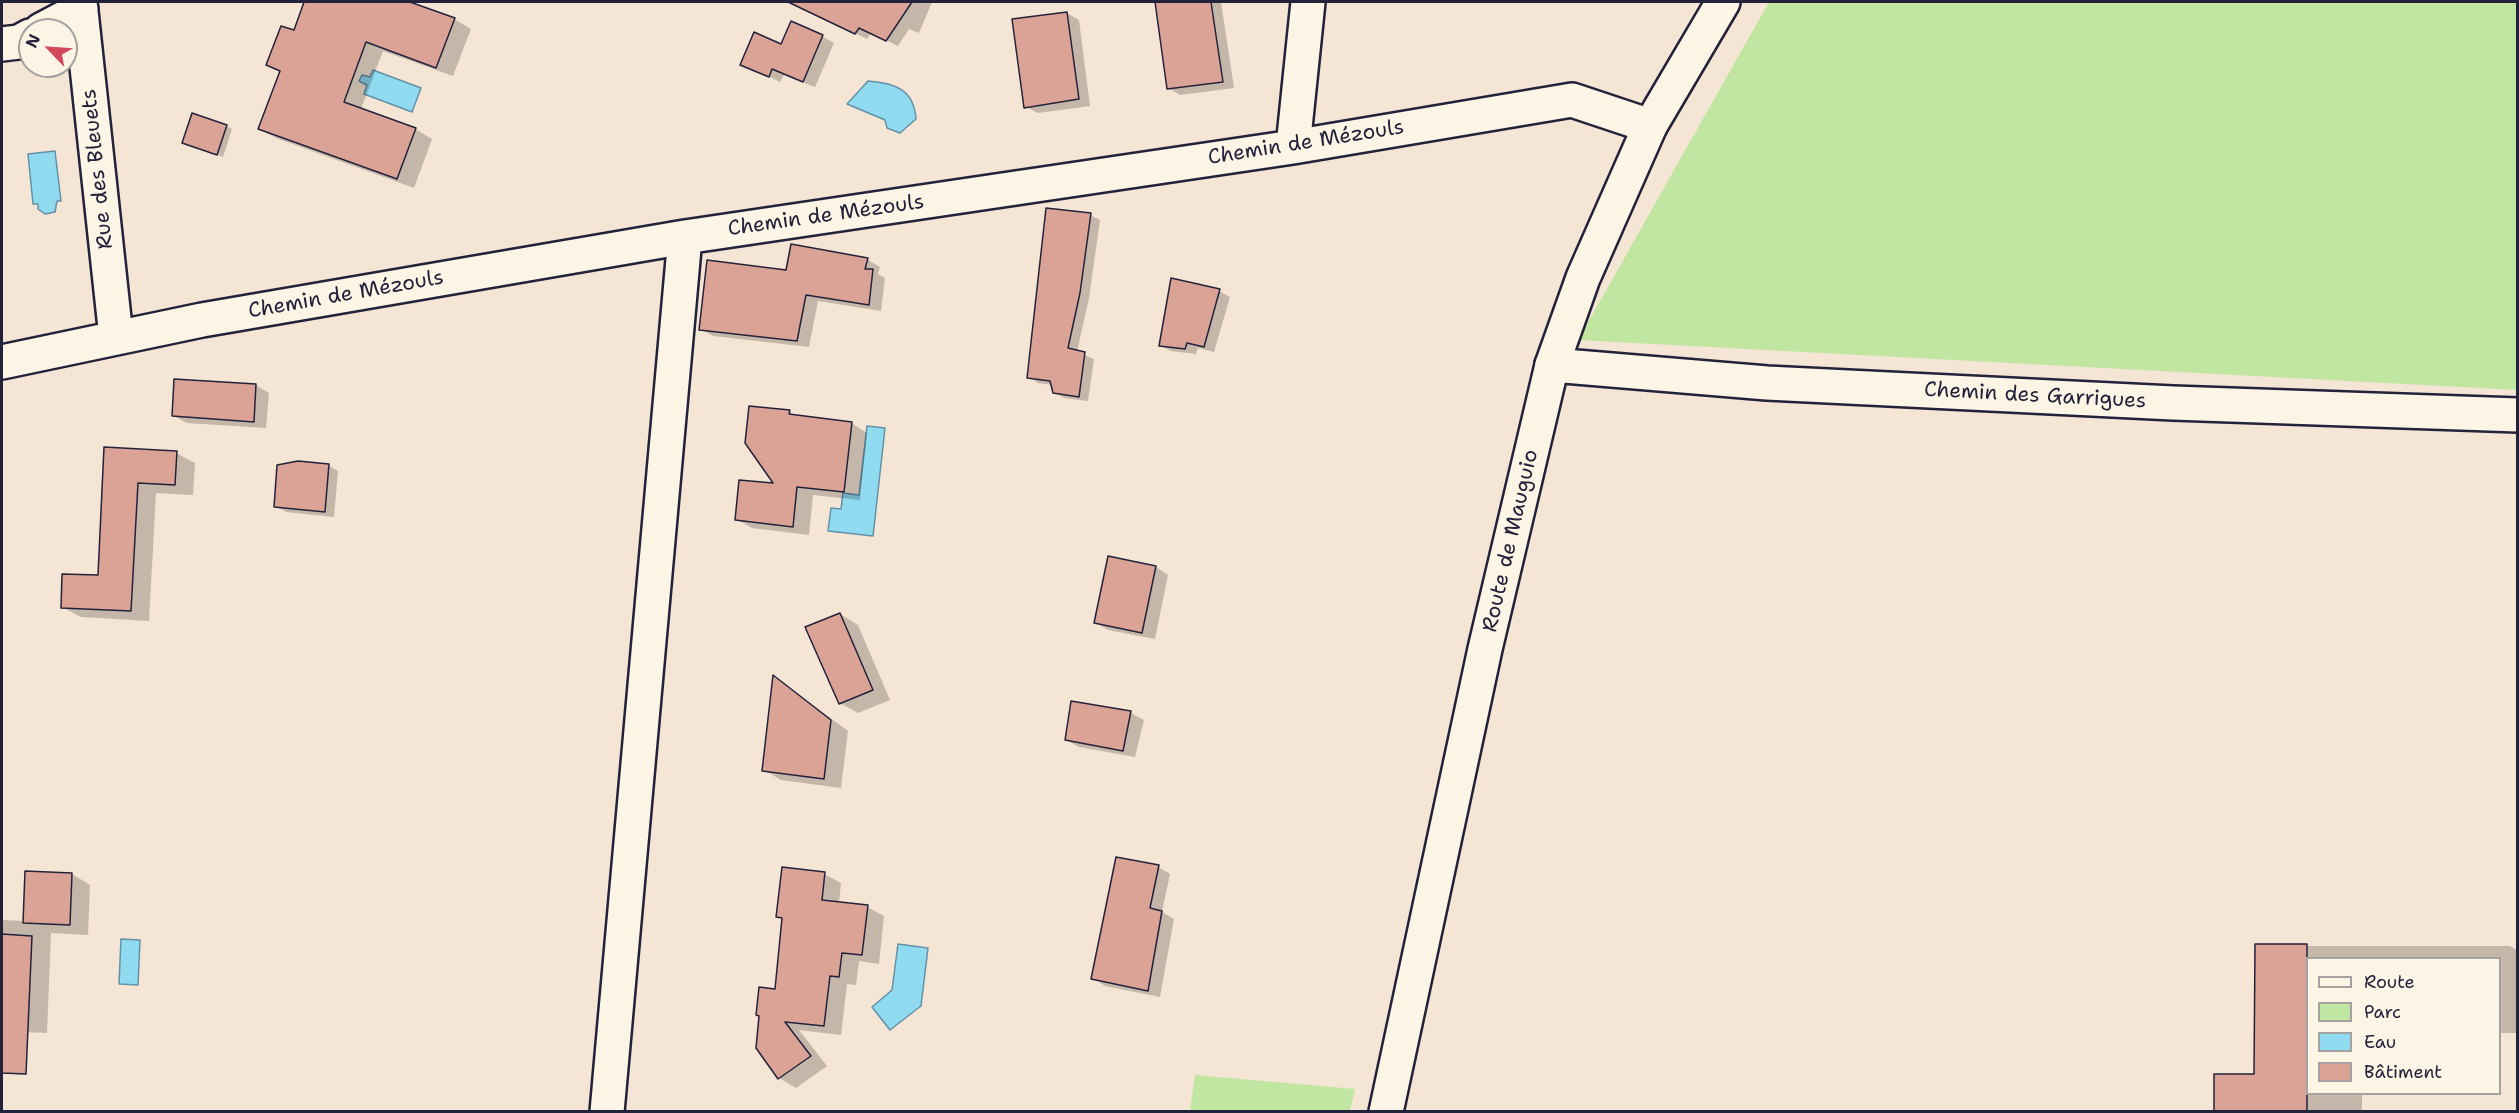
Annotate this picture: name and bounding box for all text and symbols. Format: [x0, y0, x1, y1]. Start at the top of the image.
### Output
north arrow [18, 18, 78, 78]
text: N [21, 31, 45, 51]
street label: Rue des Bleuets [77, 88, 119, 250]
street label: Chemin de Mézouls [1206, 115, 1406, 171]
street label: Chemin de Mézouls [726, 190, 926, 242]
street label: Chemin de Mézouls [246, 265, 446, 325]
street label: Chemin des Garrigues [1923, 378, 2147, 414]
street label: Route de Mauguio [1478, 447, 1544, 635]
legend [2306, 957, 2501, 1095]
text: Route [2364, 970, 2415, 994]
text: Parc [2364, 1000, 2401, 1024]
text: Eau [2364, 1030, 2396, 1054]
text: Bâtiment [2364, 1060, 2442, 1084]

